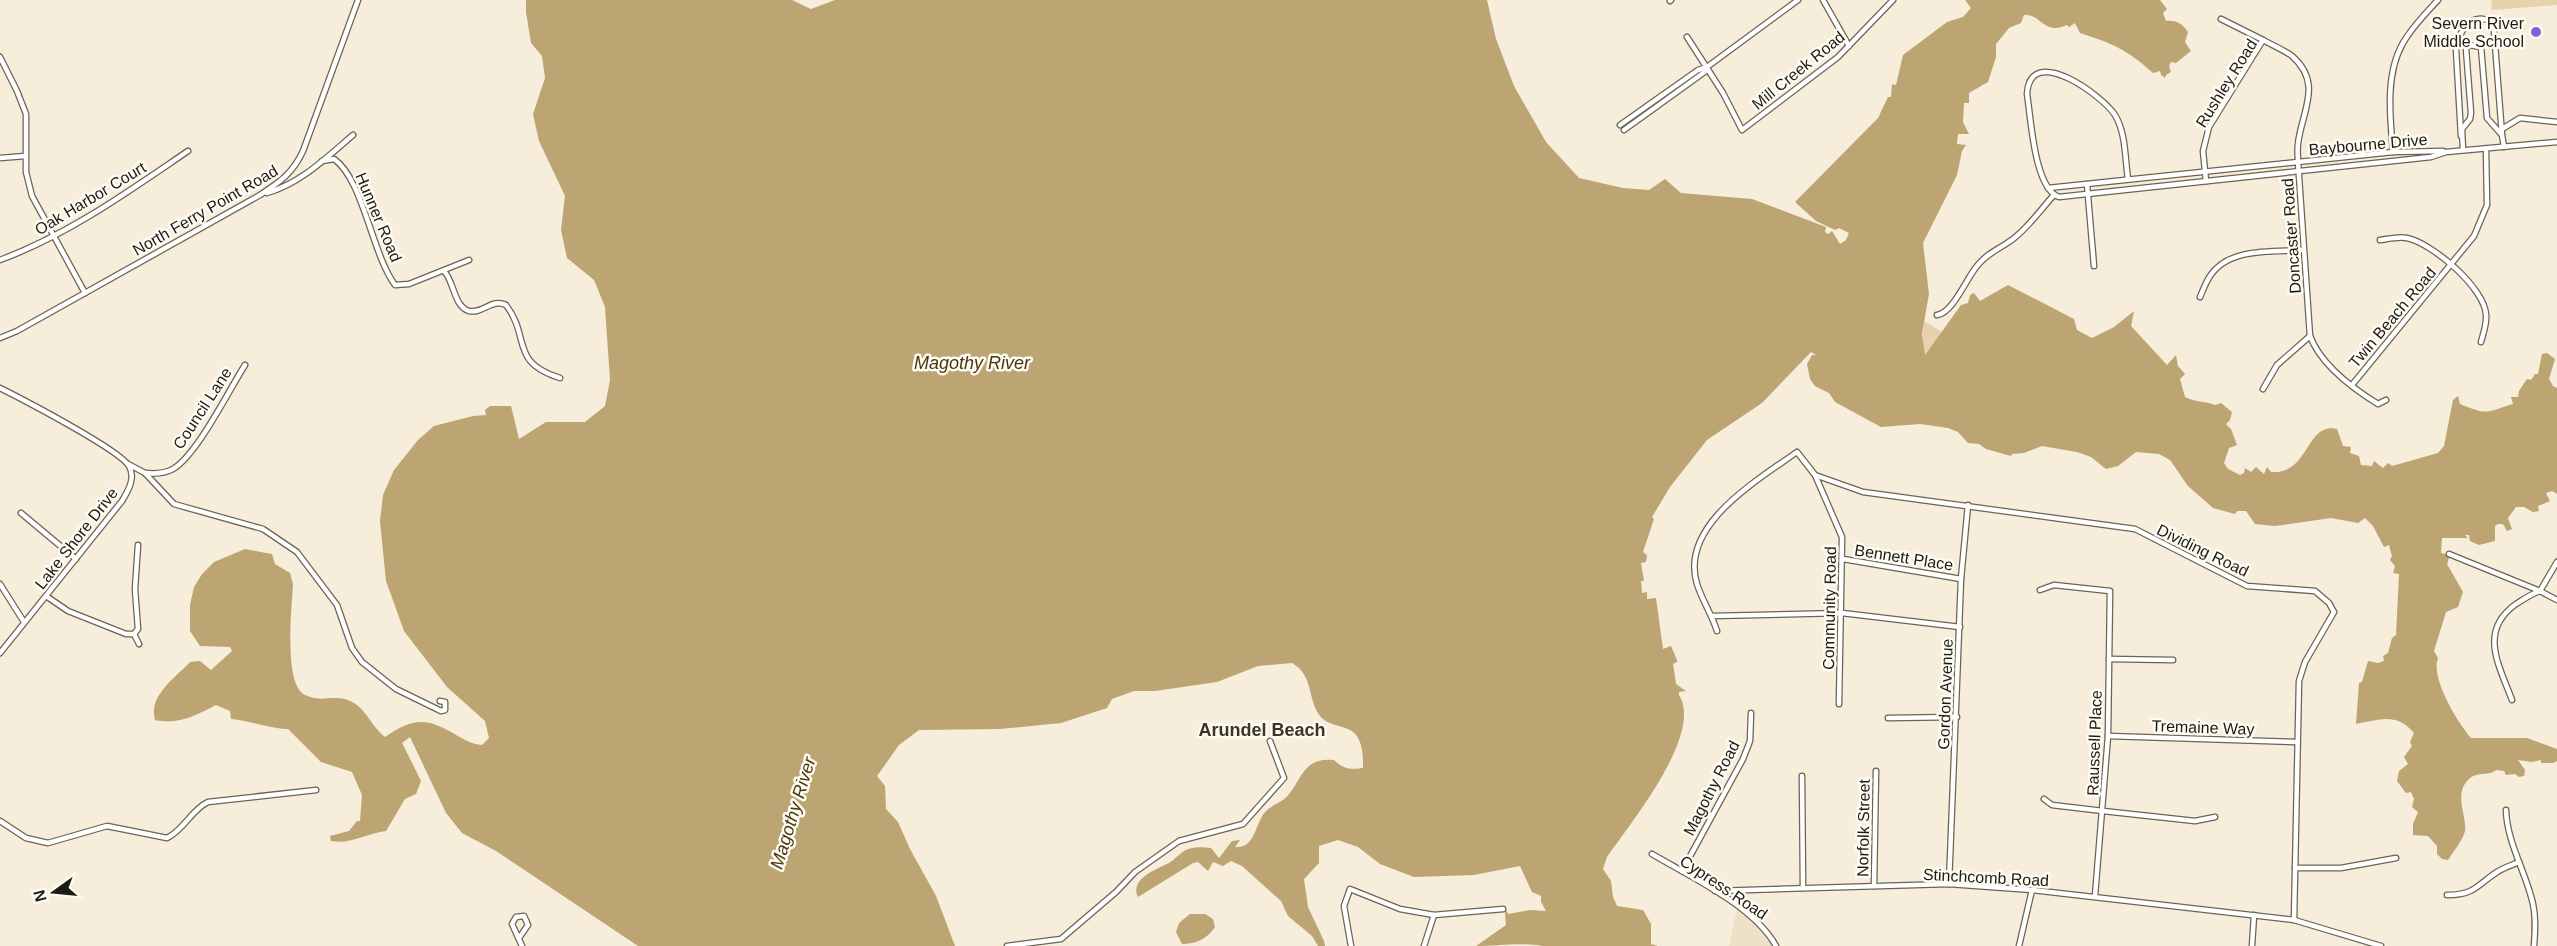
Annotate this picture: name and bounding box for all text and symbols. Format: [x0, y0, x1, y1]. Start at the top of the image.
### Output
place label: Severn River Middle School [2424, 15, 2525, 50]
marker: Severn River Middle School [2529, 25, 2543, 39]
street label: Mill Creek Road [1749, 28, 1848, 113]
street label: Rushley Road [2193, 36, 2260, 130]
street label: Baybourne Drive [2308, 131, 2428, 158]
street label: Oak Harbor Court [32, 158, 149, 238]
street label: North Ferry Point Road [130, 162, 281, 259]
street label: Hunner Road [352, 170, 405, 264]
street label: Doncaster Road [2279, 178, 2304, 294]
street label: Twin Beach Road [2346, 264, 2439, 371]
water label: Magothy River [914, 353, 1031, 373]
street label: Council Lane [170, 364, 235, 452]
street label: Lake Shore Drive [32, 484, 121, 592]
street label: Dividing Road [2154, 521, 2251, 580]
street label: Bennett Place [1853, 541, 1955, 574]
street label: Community Road [1820, 546, 1839, 670]
street label: Gordon Avenue [1935, 638, 1956, 750]
street label: Raussell Place [2084, 690, 2105, 796]
street label: Tremaine Way [2151, 717, 2255, 738]
district label: Arundel Beach [1198, 720, 1326, 740]
street label: Magothy Road [1680, 738, 1743, 838]
water label: Magothy River [766, 754, 820, 871]
street label: Norfolk Street [1854, 778, 1873, 877]
street label: Cypress Road [1677, 852, 1770, 923]
north arrow [24, 862, 84, 922]
street label: Stinchcomb Road [1922, 866, 2049, 889]
text: N [30, 888, 50, 904]

